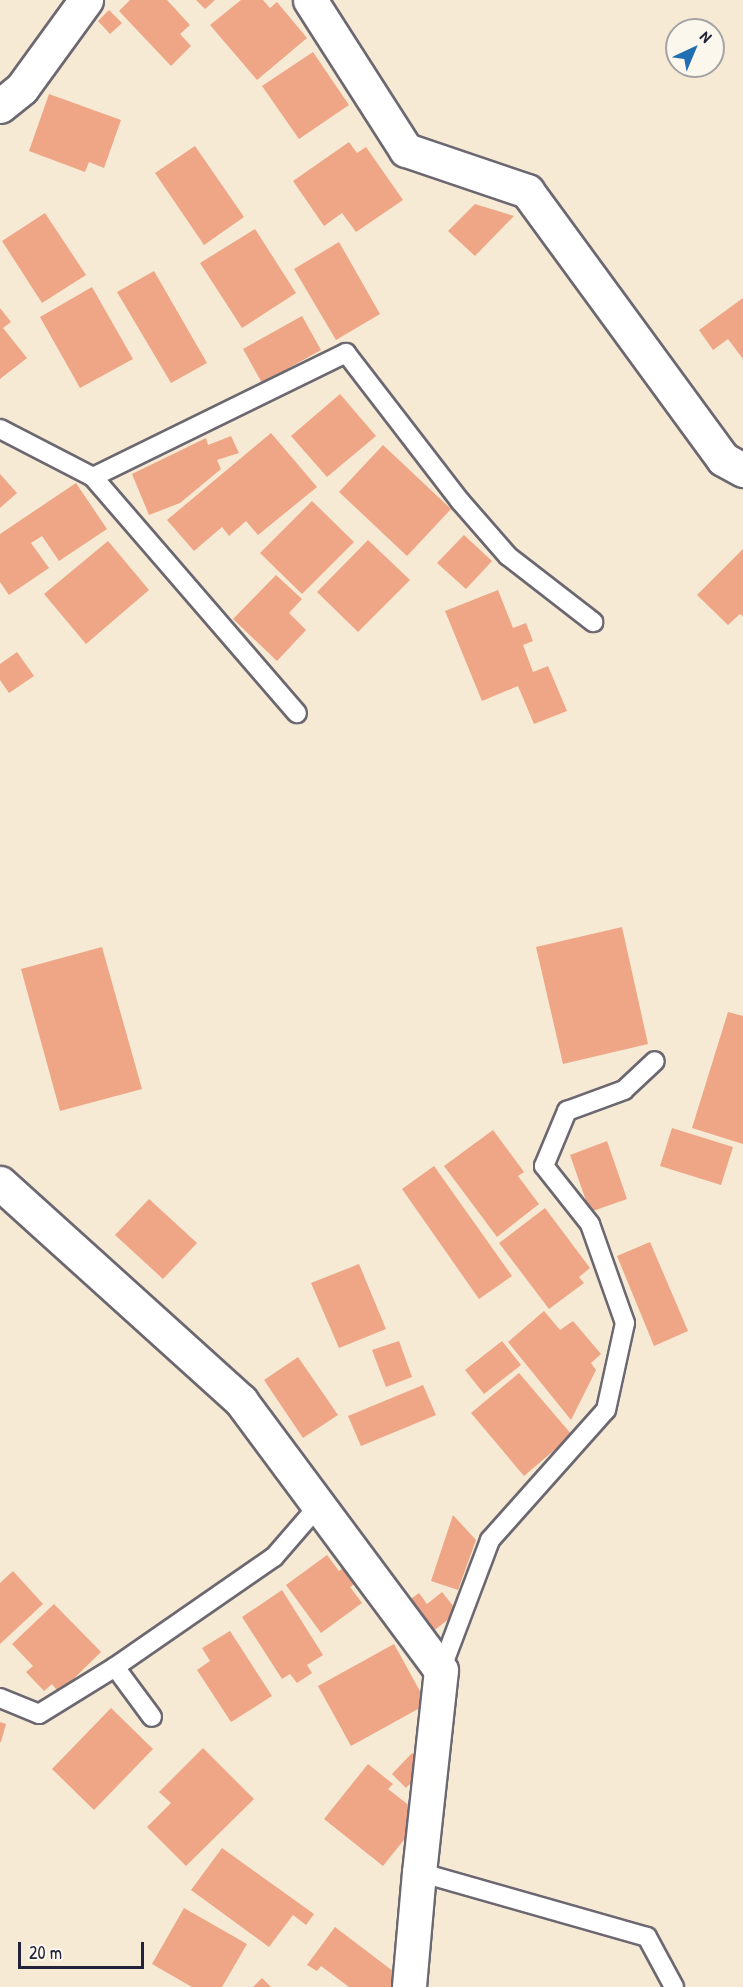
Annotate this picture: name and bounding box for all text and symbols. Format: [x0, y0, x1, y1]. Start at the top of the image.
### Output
north arrow [665, 18, 725, 78]
text: N [695, 26, 717, 47]
scale bar [21, 1930, 147, 1968]
text: 20 m [29, 1940, 62, 1965]

